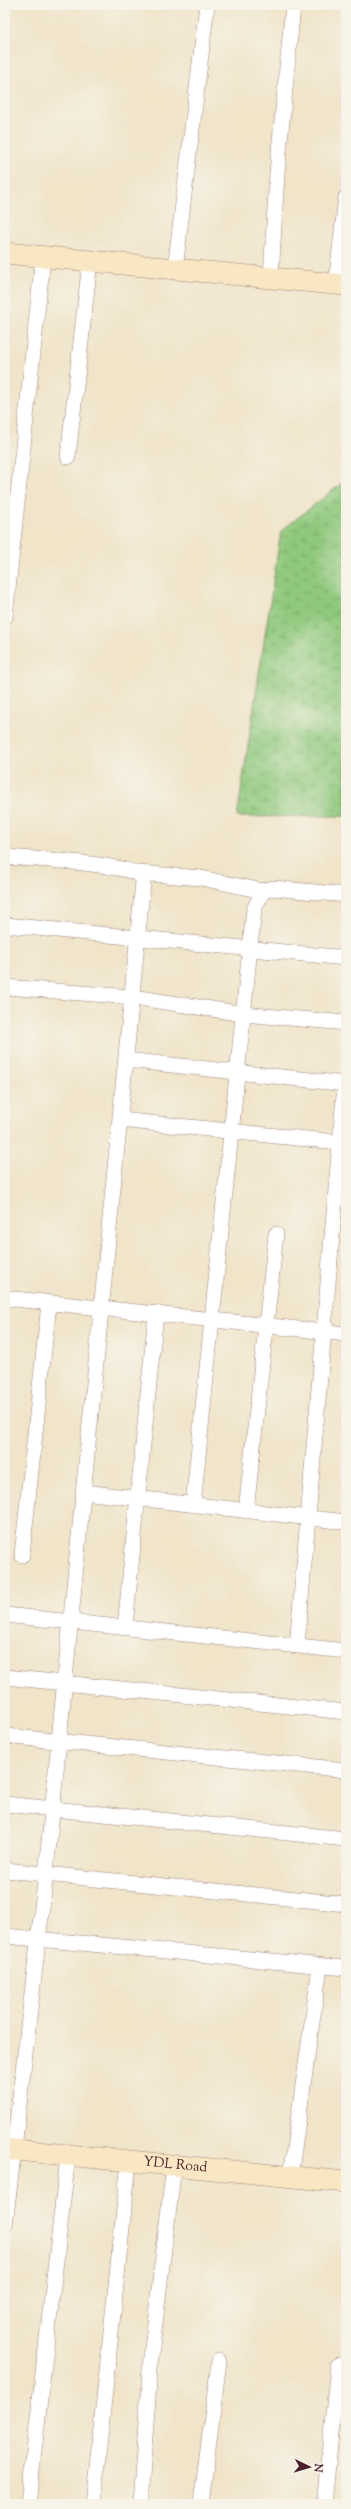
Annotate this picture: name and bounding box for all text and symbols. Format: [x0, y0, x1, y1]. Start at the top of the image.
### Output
street label: YDL Road [142, 2152, 208, 2179]
north arrow [289, 2447, 329, 2487]
text: N [310, 2462, 326, 2473]

